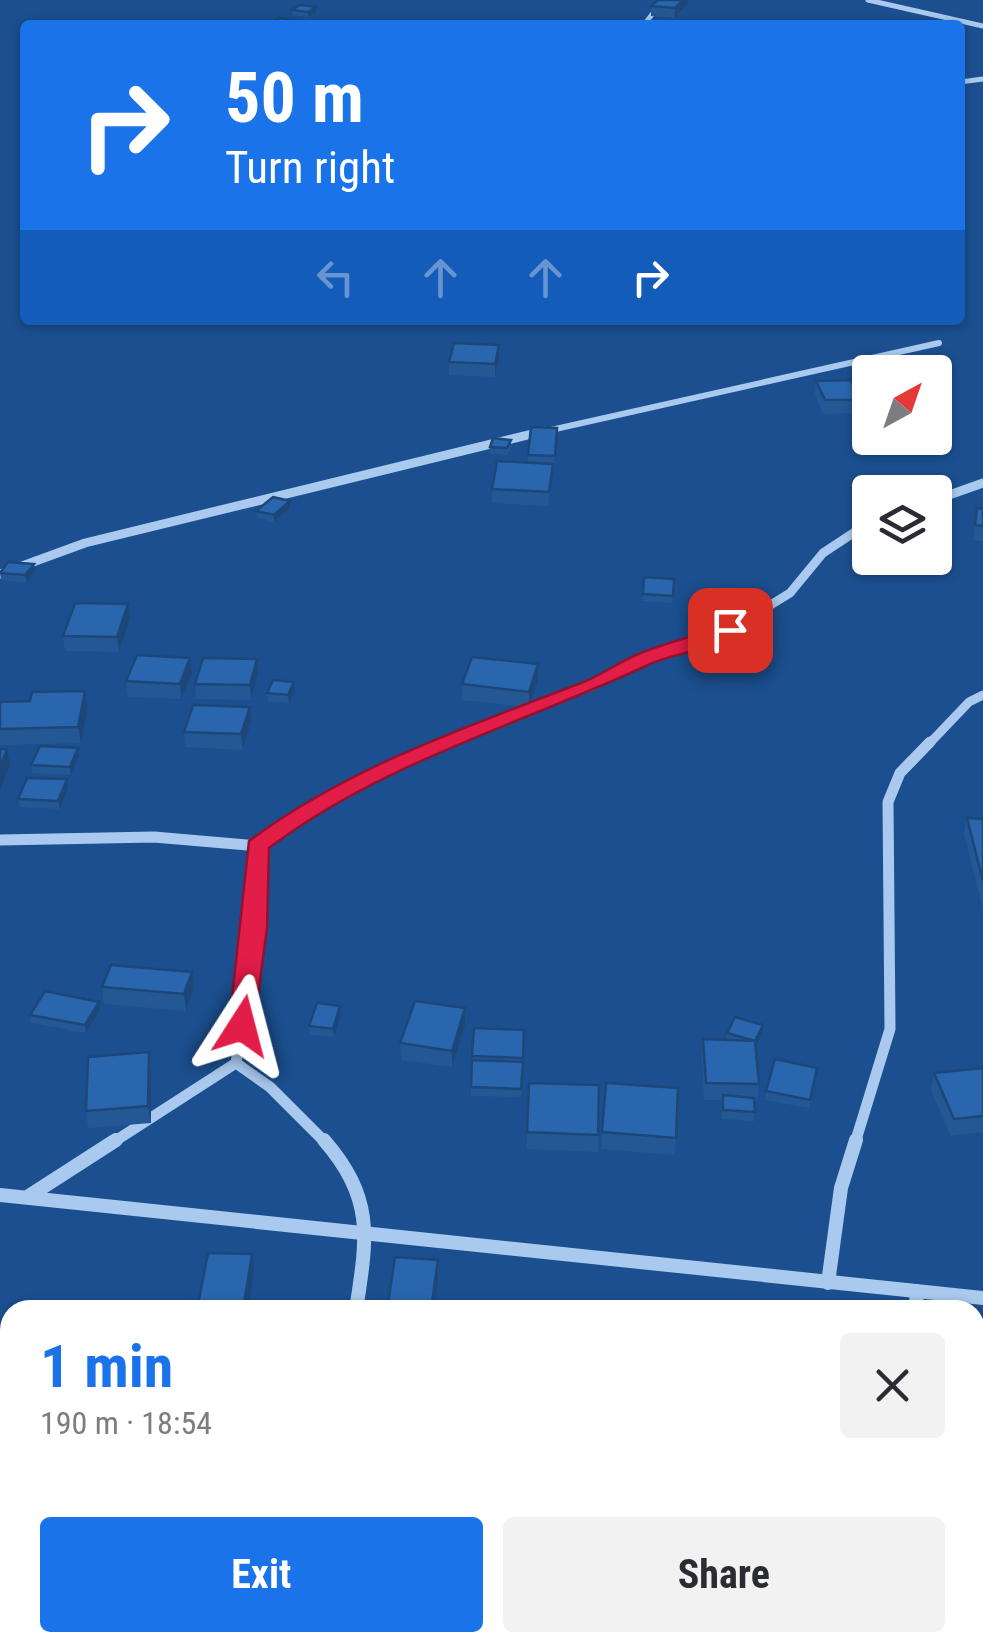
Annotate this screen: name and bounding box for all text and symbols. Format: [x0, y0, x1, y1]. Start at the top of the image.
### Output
text: 50 m [225, 57, 364, 139]
icon: right [60, 60, 190, 190]
text: Turn right [225, 141, 395, 194]
icon: left [308, 250, 363, 305]
icon: ahead [413, 250, 468, 305]
icon: ahead [518, 250, 573, 305]
icon: right [623, 250, 678, 305]
north arrow [852, 355, 952, 455]
map controls [852, 355, 952, 575]
button: layers [852, 475, 952, 575]
pin [688, 588, 773, 673]
icon: arrive [703, 603, 758, 658]
position arrow [190, 974, 294, 1078]
text: 1 min [40, 1331, 173, 1402]
button: close [840, 1333, 945, 1438]
text: 190 m · 18:54 [40, 1404, 212, 1442]
button: Exit [40, 1517, 483, 1632]
button: Share [503, 1517, 945, 1632]

